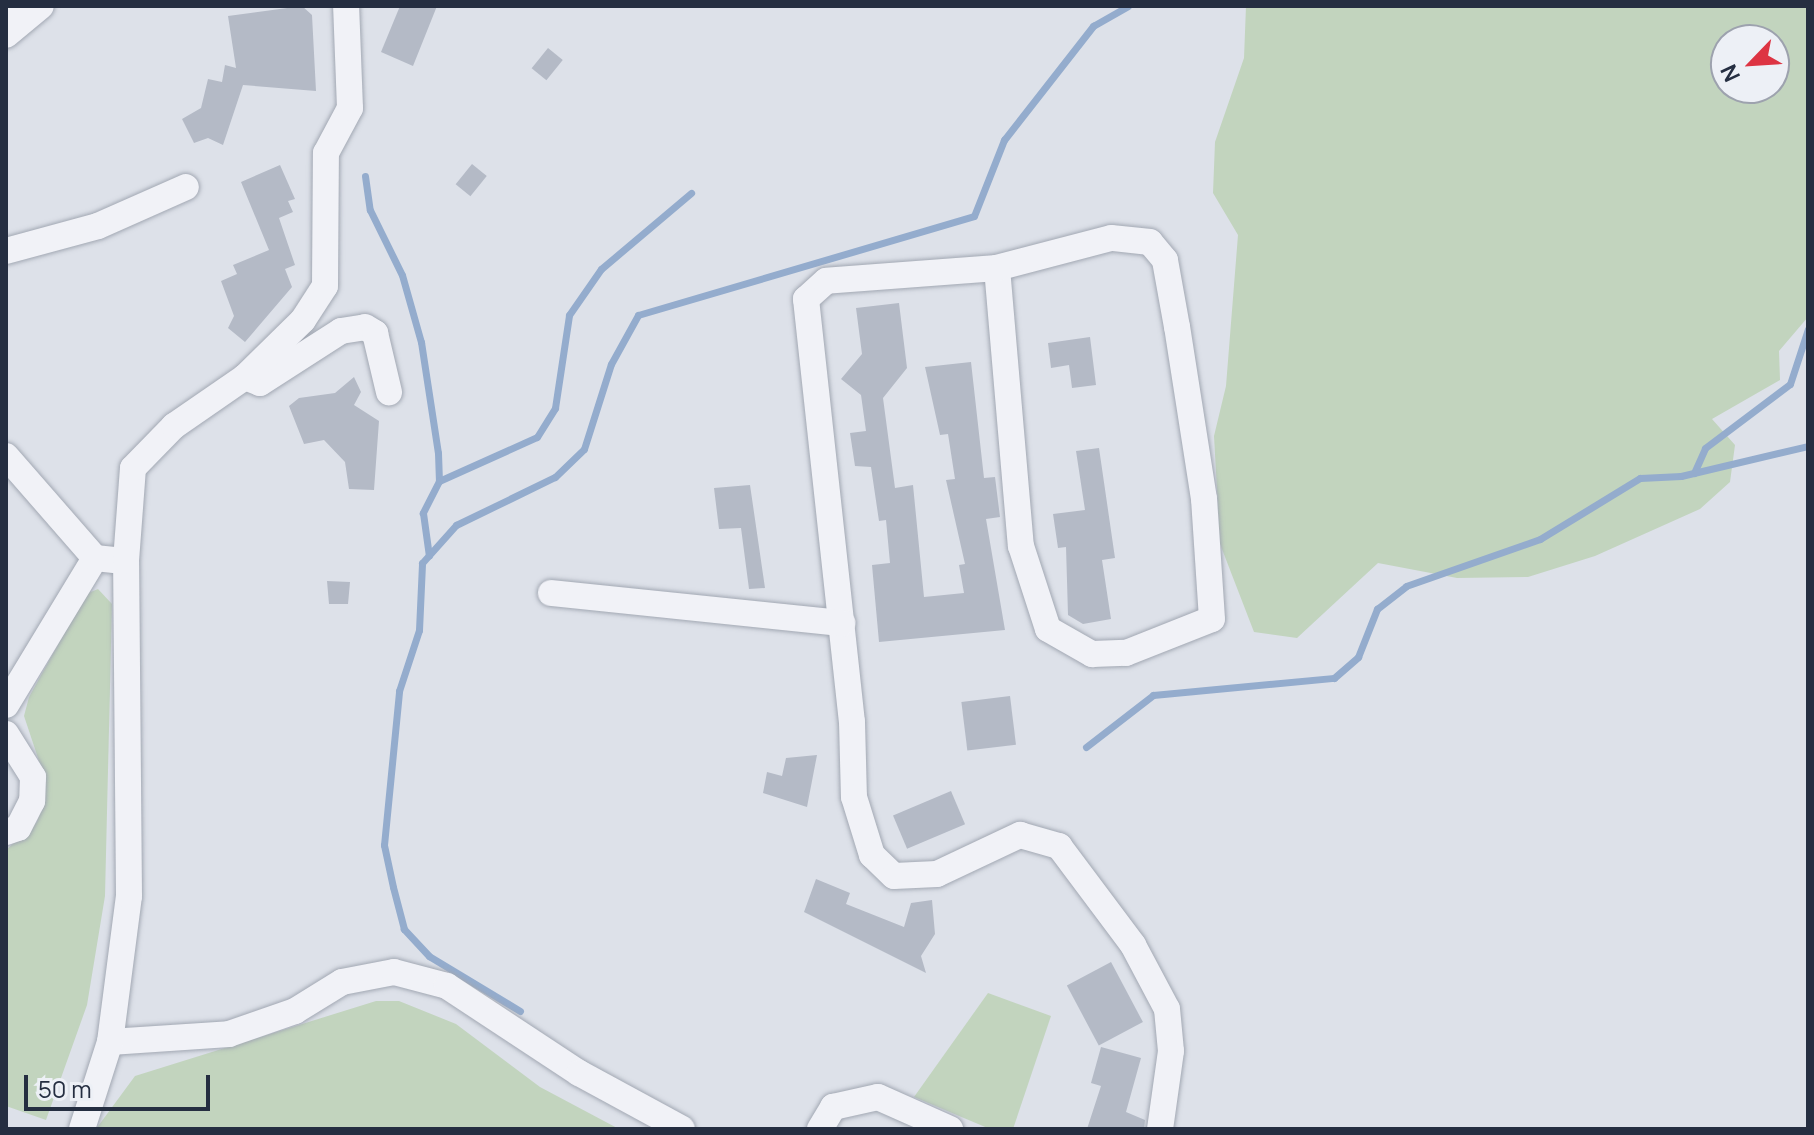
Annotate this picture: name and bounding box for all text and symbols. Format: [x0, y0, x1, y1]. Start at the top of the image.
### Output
north arrow [1710, 24, 1790, 104]
text: N [1713, 60, 1747, 87]
scale bar [28, 1059, 214, 1109]
text: 50 m [38, 1072, 92, 1105]

